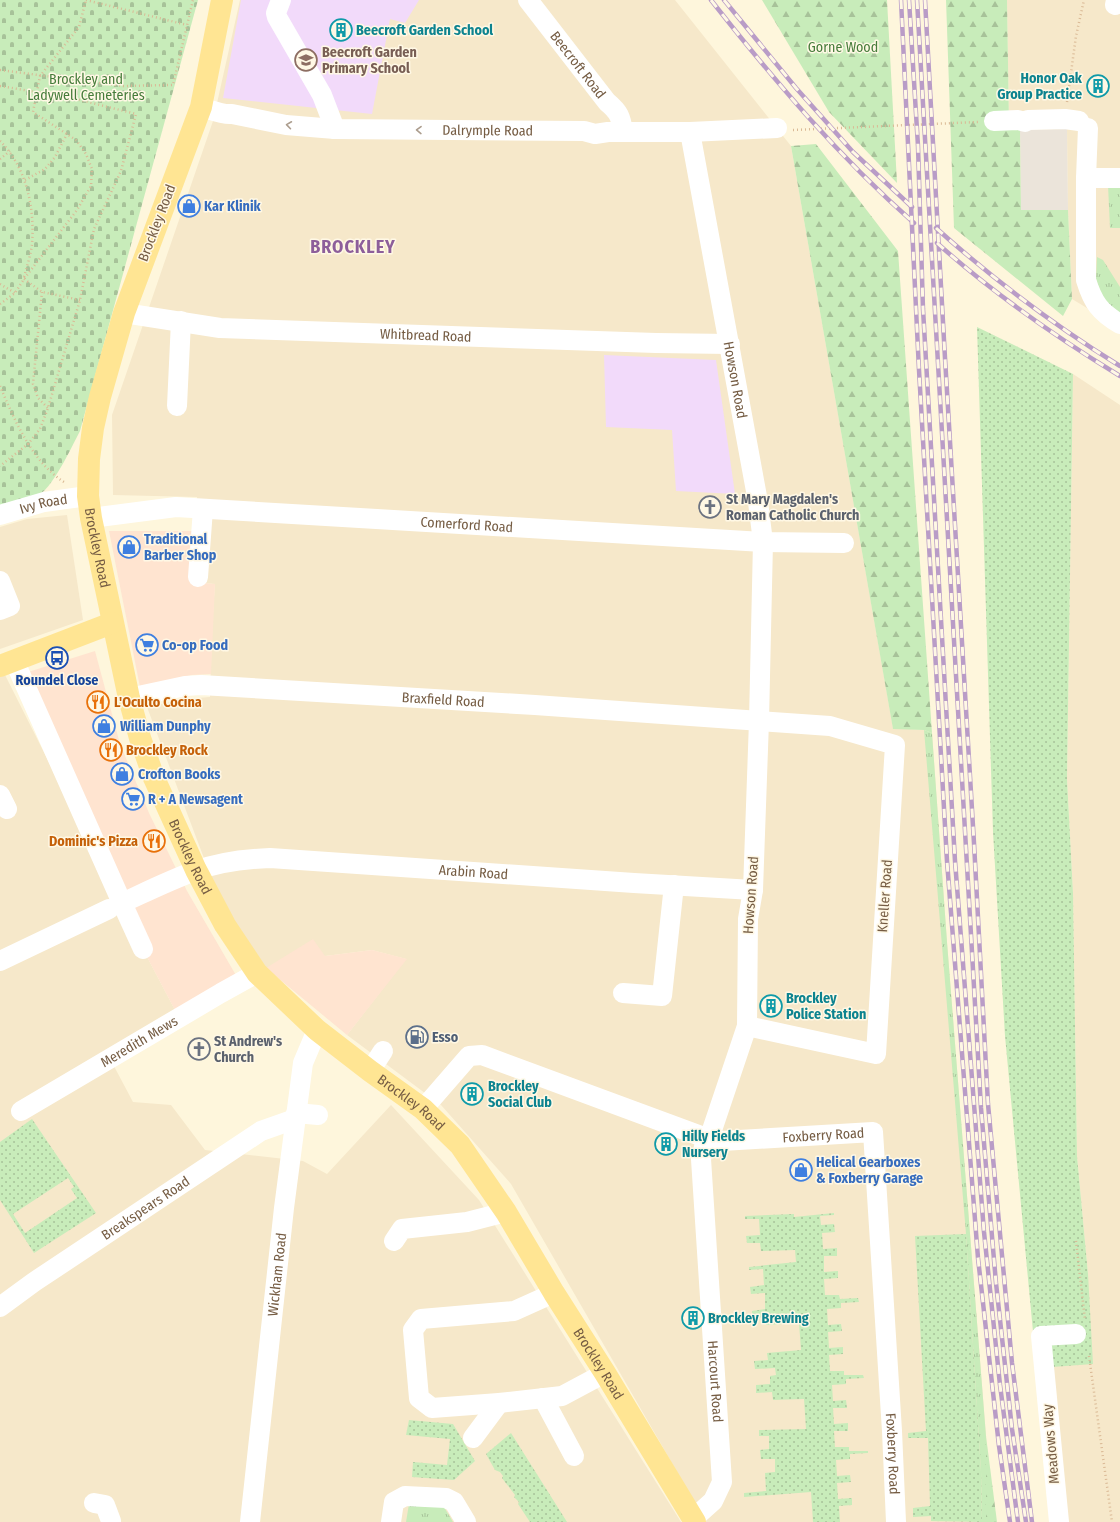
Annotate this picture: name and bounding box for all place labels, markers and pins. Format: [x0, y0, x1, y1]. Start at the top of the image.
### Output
building icon: Beecroft Garden School [328, 17, 354, 43]
place label: Beecroft Garden School [356, 22, 493, 39]
place label: Beecroft Garden Primary School [322, 44, 417, 77]
school or university icon: Beecroft Garden Primary School [293, 47, 319, 73]
place label: Honor Oak Group Practice [997, 70, 1083, 103]
building icon: Honor Oak Group Practice [1085, 73, 1111, 99]
shop icon: Kar Klinik [176, 193, 202, 219]
place label: Kar Klinik [204, 198, 262, 215]
place label: St Mary Magdalen's Roman Catholic Church [726, 491, 859, 524]
church icon: St Mary Magdalen's Roman Catholic Church [697, 494, 723, 520]
place label: Traditional Barber Shop [144, 531, 217, 564]
shop icon: Traditional Barber Shop [116, 534, 142, 560]
supermarket icon: Co-op Food [134, 632, 160, 658]
place label: Co-op Food [162, 637, 228, 654]
bus stop icon: Roundel Close [44, 645, 70, 671]
place label: Roundel Close [16, 672, 98, 689]
restaurant icon: L'Oculto Cocina [85, 689, 111, 715]
place label: L'Oculto Cocina [114, 694, 202, 711]
shop icon: William Dunphy [91, 713, 117, 739]
place label: William Dunphy [120, 718, 211, 735]
restaurant icon: Brockley Rock [98, 737, 124, 763]
place label: Brockley Rock [126, 742, 209, 759]
shop icon: Crofton Books [109, 761, 135, 787]
place label: Crofton Books [138, 766, 220, 783]
supermarket icon: R + A Newsagent [120, 786, 146, 812]
place label: R + A Newsagent [148, 791, 244, 808]
restaurant icon: Dominic's Pizza [141, 828, 167, 854]
place label: Dominic's Pizza [49, 833, 138, 850]
place label: Brockley Police Station [786, 990, 866, 1023]
building icon: Brockley Police Station [758, 993, 784, 1019]
fuel station icon: Esso [404, 1024, 430, 1050]
place label: Esso [432, 1029, 459, 1046]
place label: St Andrew's Church [214, 1033, 282, 1066]
church icon: St Andrew's Church [186, 1036, 212, 1062]
place label: Brockley Social Club [488, 1078, 552, 1111]
building icon: Brockley Social Club [459, 1081, 485, 1107]
place label: Hilly Fields Nursery [682, 1128, 745, 1161]
building icon: Hilly Fields Nursery [653, 1131, 679, 1157]
place label: Helical Gearboxes & Foxberry Garage [816, 1154, 923, 1187]
shop icon: Helical Gearboxes & Foxberry Garage [788, 1157, 814, 1183]
building icon: Brockley Brewing [680, 1305, 706, 1331]
place label: Brockley Brewing [708, 1310, 809, 1327]

